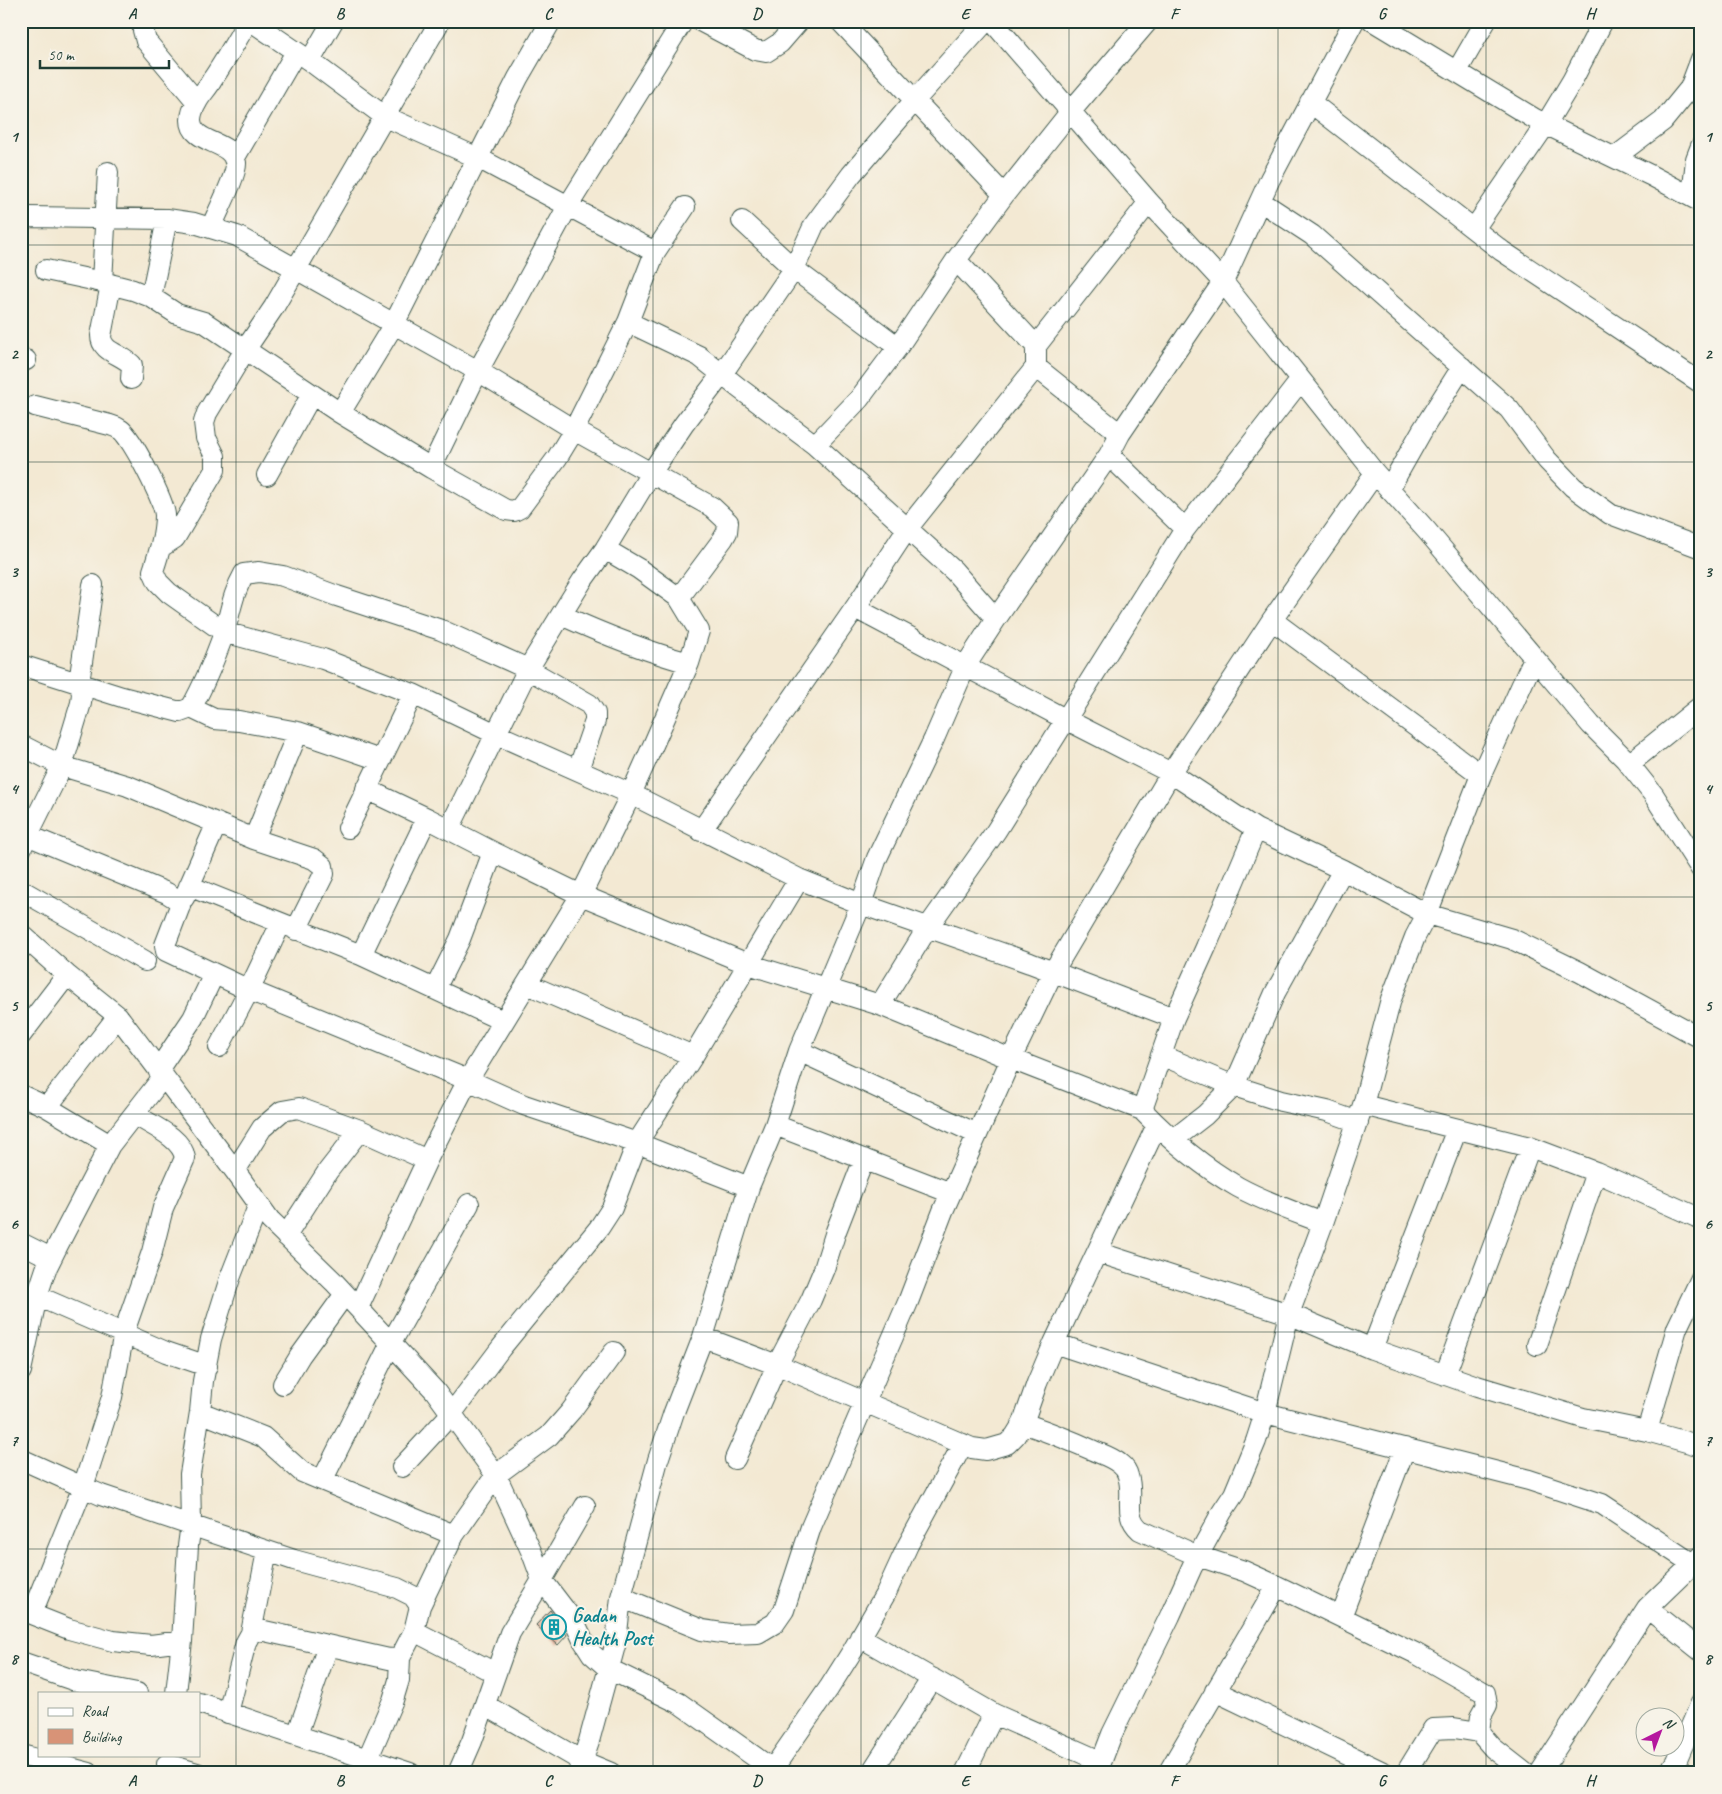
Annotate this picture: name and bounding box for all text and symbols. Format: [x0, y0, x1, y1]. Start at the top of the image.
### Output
text: A [128, 4, 138, 24]
text: B [336, 4, 346, 24]
text: C [544, 4, 554, 24]
text: D [752, 4, 763, 24]
text: E [961, 4, 972, 24]
text: F [1170, 4, 1181, 24]
text: G [1378, 4, 1388, 24]
text: H [1585, 4, 1597, 24]
scale bar [40, 38, 169, 70]
text: 50 m [48, 46, 75, 65]
text: 1 [10, 127, 19, 147]
text: 1 [1704, 127, 1713, 147]
text: 2 [10, 344, 19, 364]
text: 2 [1704, 344, 1713, 364]
text: 3 [10, 562, 19, 582]
text: 3 [1704, 562, 1713, 582]
text: 4 [10, 779, 19, 799]
text: 4 [1704, 779, 1713, 799]
text: 5 [11, 996, 20, 1016]
text: 5 [1705, 996, 1714, 1016]
text: 6 [10, 1214, 19, 1234]
text: 6 [1704, 1214, 1713, 1234]
text: 7 [10, 1431, 19, 1451]
text: 7 [1704, 1431, 1713, 1451]
place label: Gadan Health Post [572, 1603, 655, 1651]
building icon: Gadan Health Post [541, 1614, 567, 1640]
text: 8 [10, 1649, 19, 1669]
text: 8 [1704, 1649, 1713, 1669]
legend [38, 1692, 200, 1756]
text: Road [82, 1702, 109, 1721]
north arrow [1634, 1706, 1684, 1756]
text: N [1659, 1713, 1679, 1733]
text: Building [82, 1728, 122, 1747]
text: A [128, 1771, 138, 1791]
text: B [336, 1771, 346, 1791]
text: C [544, 1771, 554, 1791]
text: D [752, 1771, 763, 1791]
text: E [961, 1771, 972, 1791]
text: F [1170, 1771, 1181, 1791]
text: G [1378, 1771, 1388, 1791]
text: H [1585, 1771, 1597, 1791]

